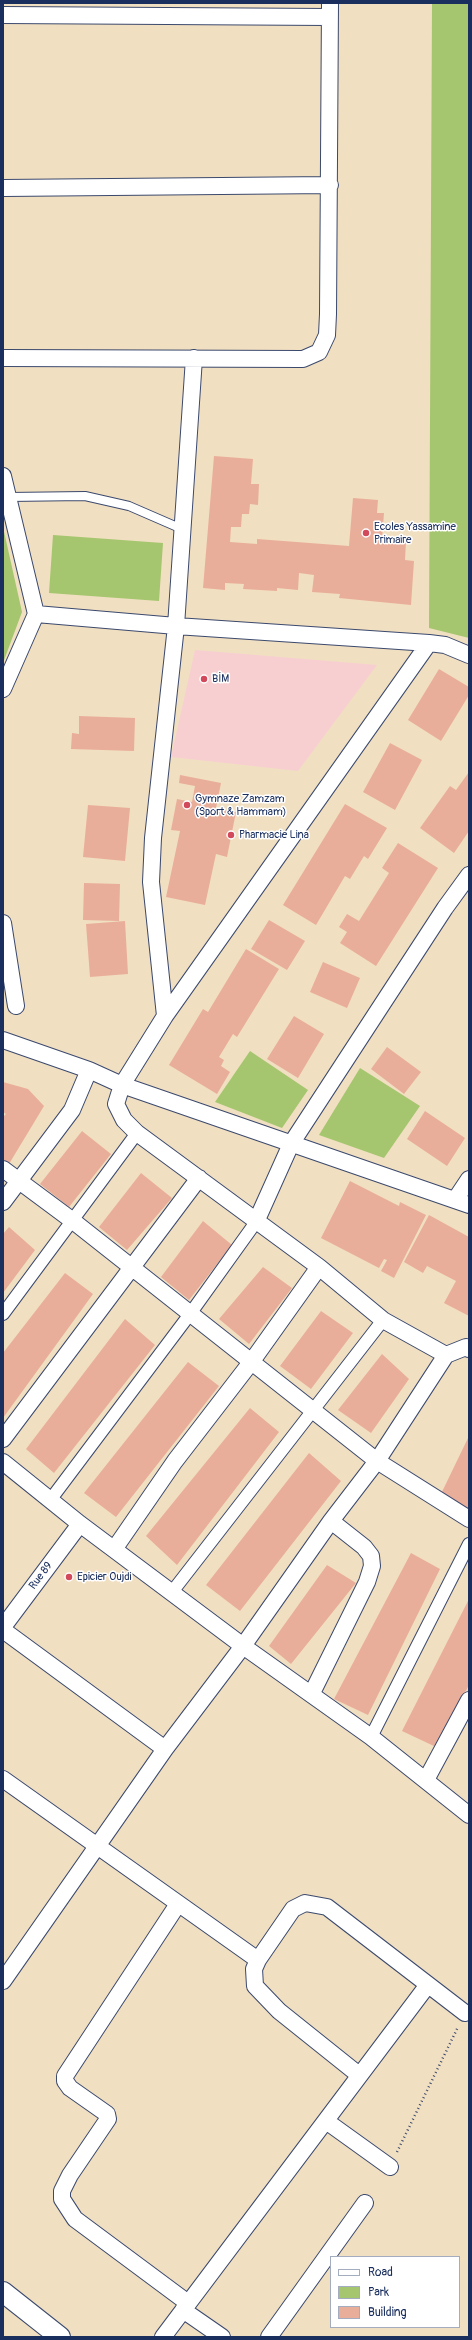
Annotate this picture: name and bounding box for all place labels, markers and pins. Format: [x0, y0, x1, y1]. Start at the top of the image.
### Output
place label: Ecoles Yassamine Primaire [374, 520, 456, 546]
marker: Ecoles Yassamine Primaire [361, 528, 371, 538]
place label: BİM [212, 672, 229, 686]
marker: BİM [199, 674, 209, 684]
place label: Gymnaze Zamzam (Sport & Hammam) [195, 792, 286, 818]
marker: Gymnaze Zamzam (Sport & Hammam) [182, 800, 192, 810]
place label: Pharmacie Lina [239, 828, 309, 842]
marker: Pharmacie Lina [226, 830, 236, 840]
place label: Epicier Oujdi [77, 1570, 132, 1584]
marker: Epicier Oujdi [64, 1572, 74, 1582]

